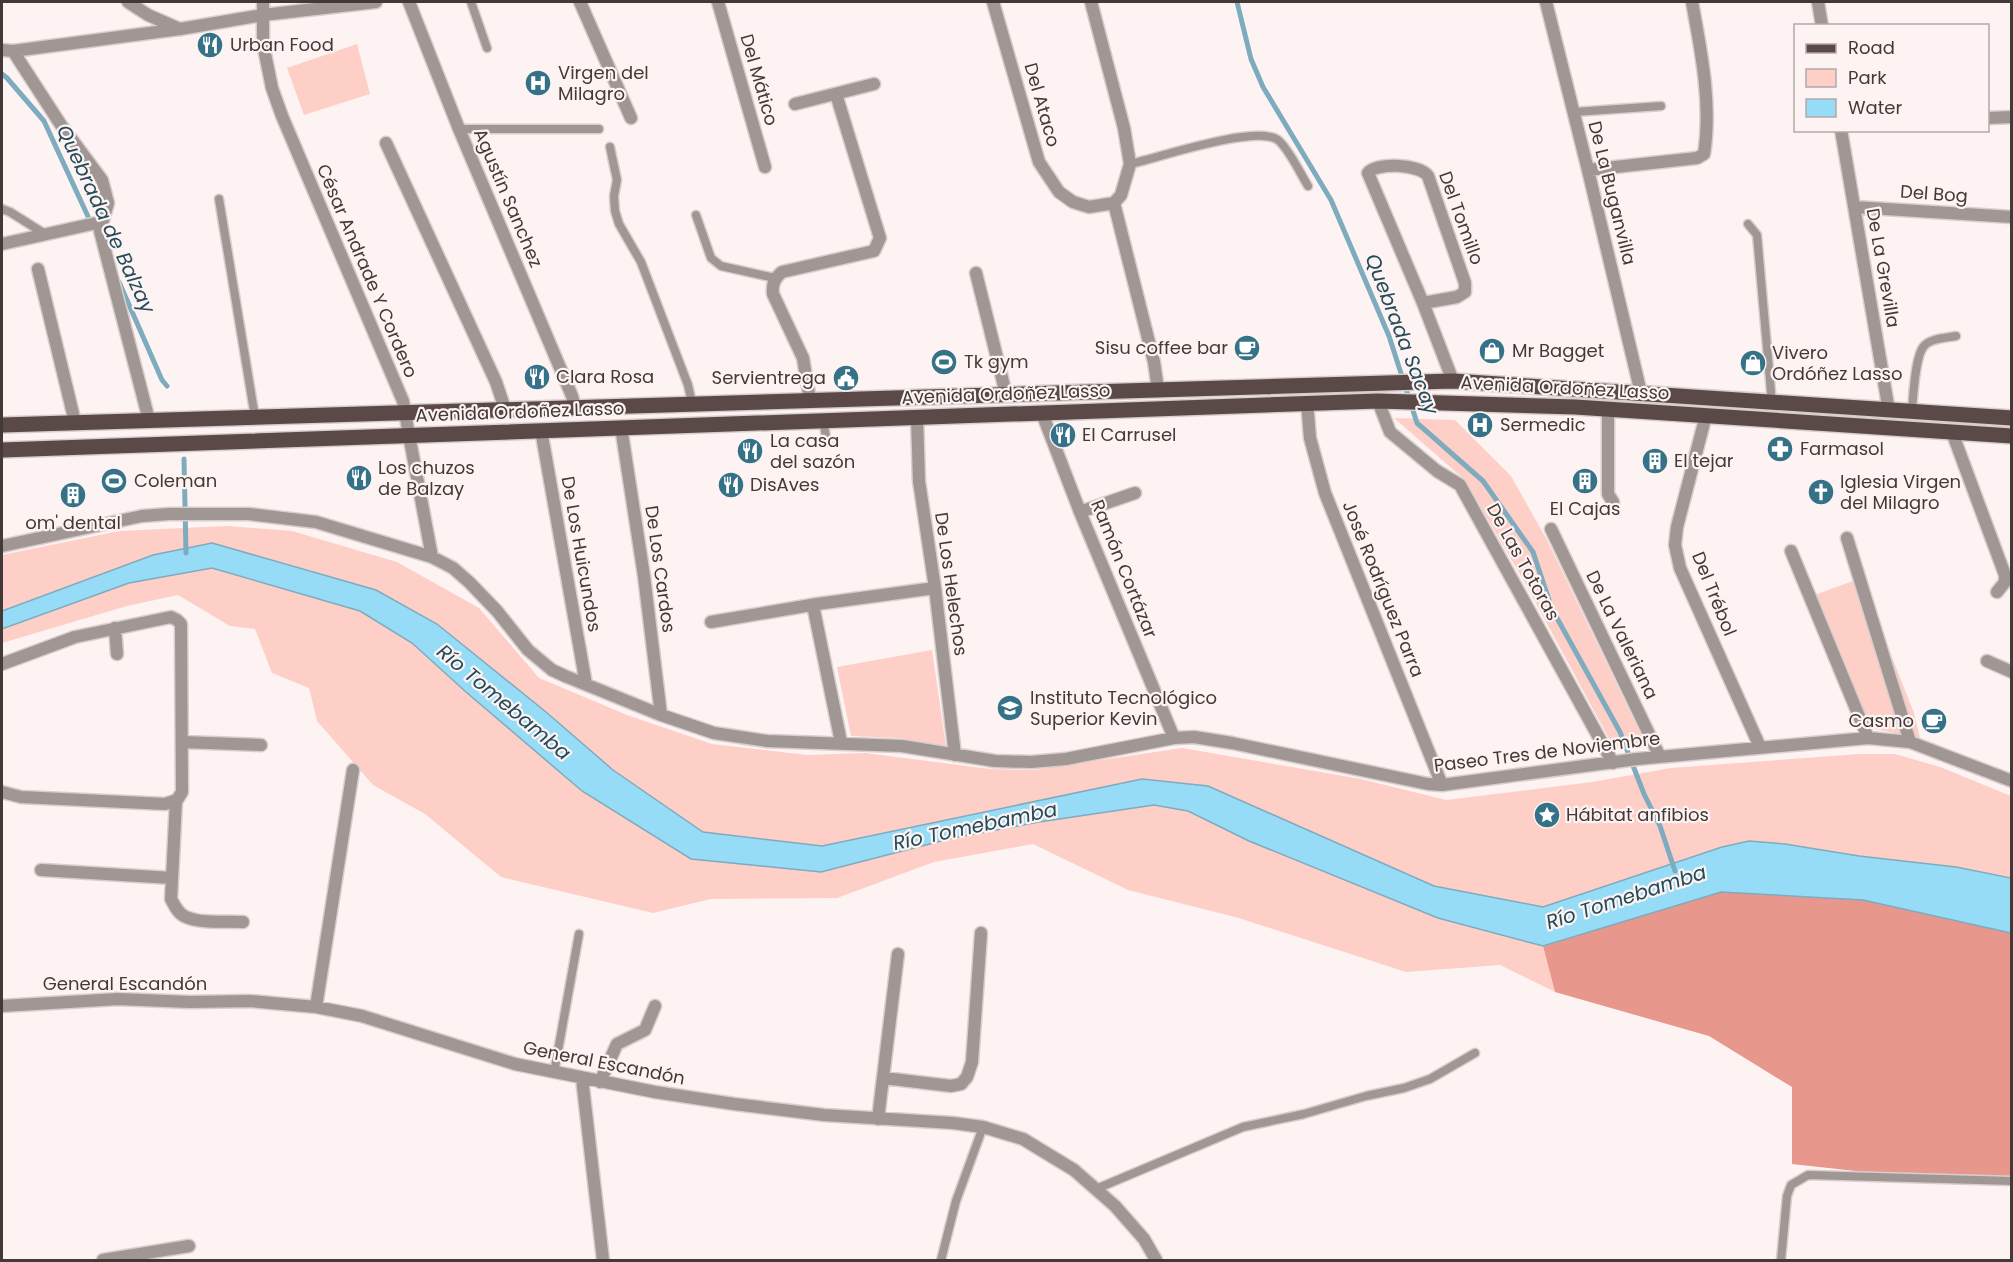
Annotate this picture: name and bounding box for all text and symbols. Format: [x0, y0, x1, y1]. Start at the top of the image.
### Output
legend [1794, 24, 1989, 132]
restaurant icon: Urban Food [195, 30, 225, 60]
street label: Del Mático [734, 31, 784, 129]
place label: Urban Food [230, 32, 334, 57]
text: Road [1848, 35, 1895, 60]
place label: Virgen del Milagro [558, 60, 649, 106]
street label: Del Ataco [1019, 60, 1066, 150]
text: Park [1848, 65, 1887, 90]
hospital icon: Virgen del Milagro [523, 68, 553, 98]
text: Water [1848, 95, 1902, 120]
street label: De La Buganvilla [1583, 118, 1642, 267]
water label: Quebrada de Balzay [50, 120, 162, 318]
street label: Agustín Sanchez [468, 125, 549, 271]
street label: César Andrade Y Cordero [311, 160, 424, 382]
street label: Del Tomillo [1433, 168, 1490, 268]
street label: Del Bog [1899, 179, 1969, 208]
street label: De La Grevilla [1861, 206, 1906, 330]
water label: Quebrada Sacay [1358, 249, 1446, 419]
cafe icon: Sisu coffee bar [1232, 333, 1262, 363]
place label: Sisu coffee bar [1095, 335, 1228, 360]
shop icon: Mr Bagget [1477, 336, 1507, 366]
place label: Mr Bagget [1512, 338, 1604, 363]
place label: Vivero Ordóñez Lasso [1772, 340, 1902, 386]
sports icon: Tk gym [929, 347, 959, 377]
shop icon: Vivero Ordóñez Lasso [1738, 348, 1768, 378]
place label: Tk gym [964, 349, 1029, 374]
restaurant icon: Clara Rosa [522, 362, 552, 392]
public building icon: Servientrega [831, 363, 861, 393]
place label: Clara Rosa [556, 364, 654, 389]
place label: Servientrega [712, 365, 826, 390]
street label: Avenida Ordoñez Lasso [1460, 370, 1670, 405]
street label: Avenida Ordoñez Lasso [901, 377, 1111, 410]
street label: Avenida Ordoñez Lasso [415, 395, 625, 428]
hospital icon: Sermedic [1465, 410, 1495, 440]
place label: Sermedic [1500, 412, 1586, 437]
restaurant icon: El Carrusel [1048, 420, 1078, 450]
place label: El Carrusel [1082, 422, 1176, 447]
place label: La casa del sazón [770, 428, 855, 474]
pharmacy icon: Farmasol [1765, 434, 1795, 464]
restaurant icon: La casa del sazón [735, 436, 765, 466]
place label: Farmasol [1800, 436, 1884, 461]
building icon: El tejar [1640, 446, 1670, 476]
place label: El tejar [1674, 448, 1734, 473]
place label: Los chuzos de Balzay [378, 455, 475, 501]
restaurant icon: Los chuzos de Balzay [344, 463, 374, 493]
sports icon: Coleman [99, 466, 129, 496]
building icon: El Cajas [1570, 466, 1600, 496]
place label: Coleman [134, 468, 217, 493]
place label: Iglesia Virgen del Milagro [1840, 469, 1961, 515]
restaurant icon: DisAves [716, 470, 746, 500]
place label: DisAves [750, 472, 819, 497]
street label: De Los Huicundos [555, 474, 607, 634]
church icon: Iglesia Virgen del Milagro [1806, 477, 1836, 507]
building icon: om' dental [58, 480, 88, 510]
street label: Ramón Cortázar [1085, 496, 1164, 642]
place label: El Cajas [1550, 496, 1620, 521]
street label: José Rodríguez Parra [1337, 497, 1430, 681]
street label: De Las Totoras [1481, 499, 1566, 625]
street label: De Los Cardos [639, 504, 682, 634]
place label: om' dental [25, 510, 121, 535]
street label: De Los Helechos [929, 511, 974, 657]
street label: Del Trébol [1686, 548, 1743, 640]
street label: De La Valeriana [1580, 566, 1664, 703]
water label: Río Tomebamba [431, 638, 577, 766]
place label: Instituto Tecnológico Superior Kevin [1030, 685, 1217, 731]
school or university icon: Instituto Tecnológico Superior Kevin [995, 693, 1025, 723]
cafe icon: Casmo [1919, 706, 1949, 736]
place label: Casmo [1848, 708, 1914, 733]
street label: Paseo Tres de Noviembre [1432, 725, 1662, 778]
water label: Río Tomebamba [890, 795, 1060, 857]
place icon: Hábitat anfibios [1532, 800, 1562, 830]
place label: Hábitat anfibios [1566, 802, 1709, 827]
water label: Río Tomebamba [1542, 858, 1710, 936]
street label: General Escandón [43, 971, 207, 996]
street label: General Escandón [521, 1035, 687, 1090]

